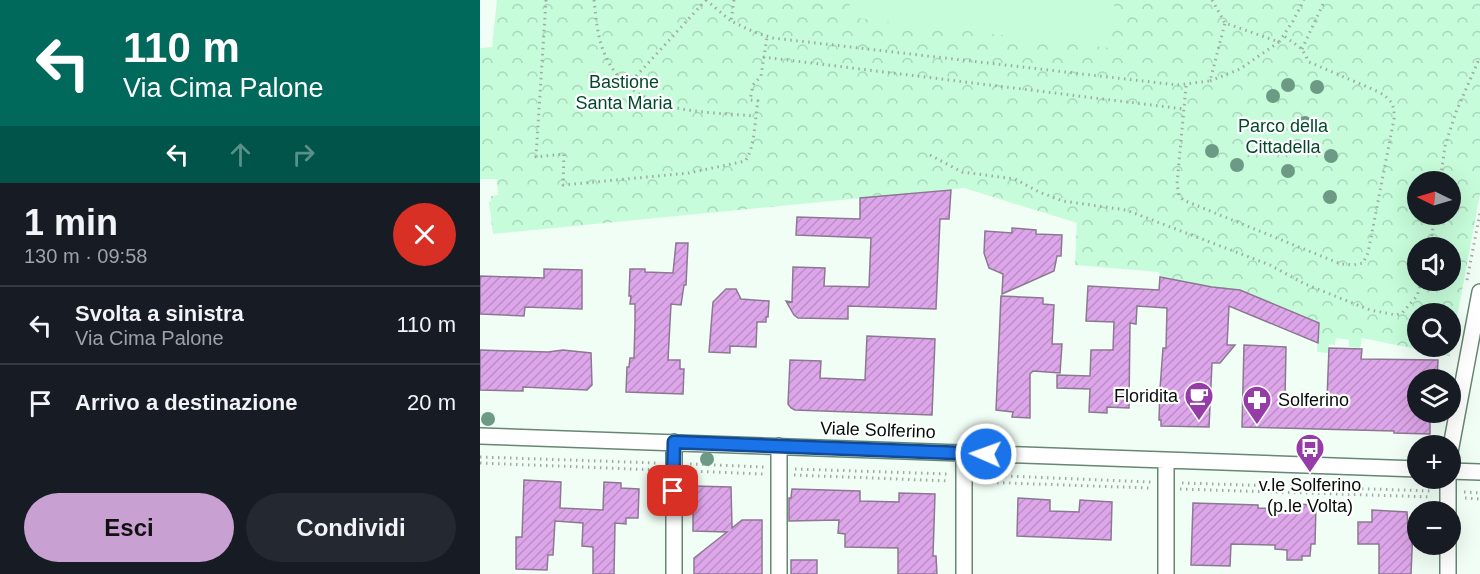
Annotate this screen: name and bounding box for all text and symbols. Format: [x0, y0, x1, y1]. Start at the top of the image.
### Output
icon: left [24, 24, 102, 102]
text: 110 m [123, 24, 240, 71]
park label: Bastione Santa Maria [575, 72, 674, 113]
text: Via Cima Palone [123, 73, 324, 103]
park label: Parco della Cittadella [1238, 116, 1329, 157]
icon: left [161, 138, 194, 171]
icon: ahead [224, 138, 257, 171]
icon: right [287, 138, 320, 171]
north arrow [1407, 171, 1461, 225]
map controls [1407, 171, 1461, 555]
text: 1 min [24, 202, 118, 243]
button: close [393, 203, 456, 266]
button: sound [1407, 237, 1461, 291]
text: 130 m · 09:58 [24, 245, 147, 267]
text: Svolta a sinistra [75, 301, 244, 326]
button: search [1407, 303, 1461, 357]
icon: left [24, 309, 57, 342]
text: 110 m [396, 312, 456, 337]
text: Via Cima Palone [75, 327, 224, 349]
button: layers [1407, 369, 1461, 423]
cafe icon: Floridita [1183, 380, 1215, 422]
pharmacy icon: Solferino [1241, 384, 1273, 426]
place label: Floridita [1114, 386, 1179, 406]
icon: arrive [24, 387, 57, 420]
text: Arrivo a destinazione [75, 390, 298, 415]
text: 20 m [407, 390, 456, 415]
place label: Solferino [1278, 390, 1349, 410]
street label: Viale Solferino [820, 418, 936, 442]
position arrow [954, 422, 1018, 486]
bus stop icon: v.le Solferino (p.le Volta) [1294, 432, 1326, 474]
button: + [1407, 435, 1461, 489]
pin [647, 465, 698, 516]
icon: arrive [656, 474, 689, 507]
place label: v.le Solferino (p.le Volta) [1259, 475, 1361, 516]
button: Esci [24, 493, 234, 562]
button: Condividi [246, 493, 456, 562]
button: − [1407, 501, 1461, 555]

